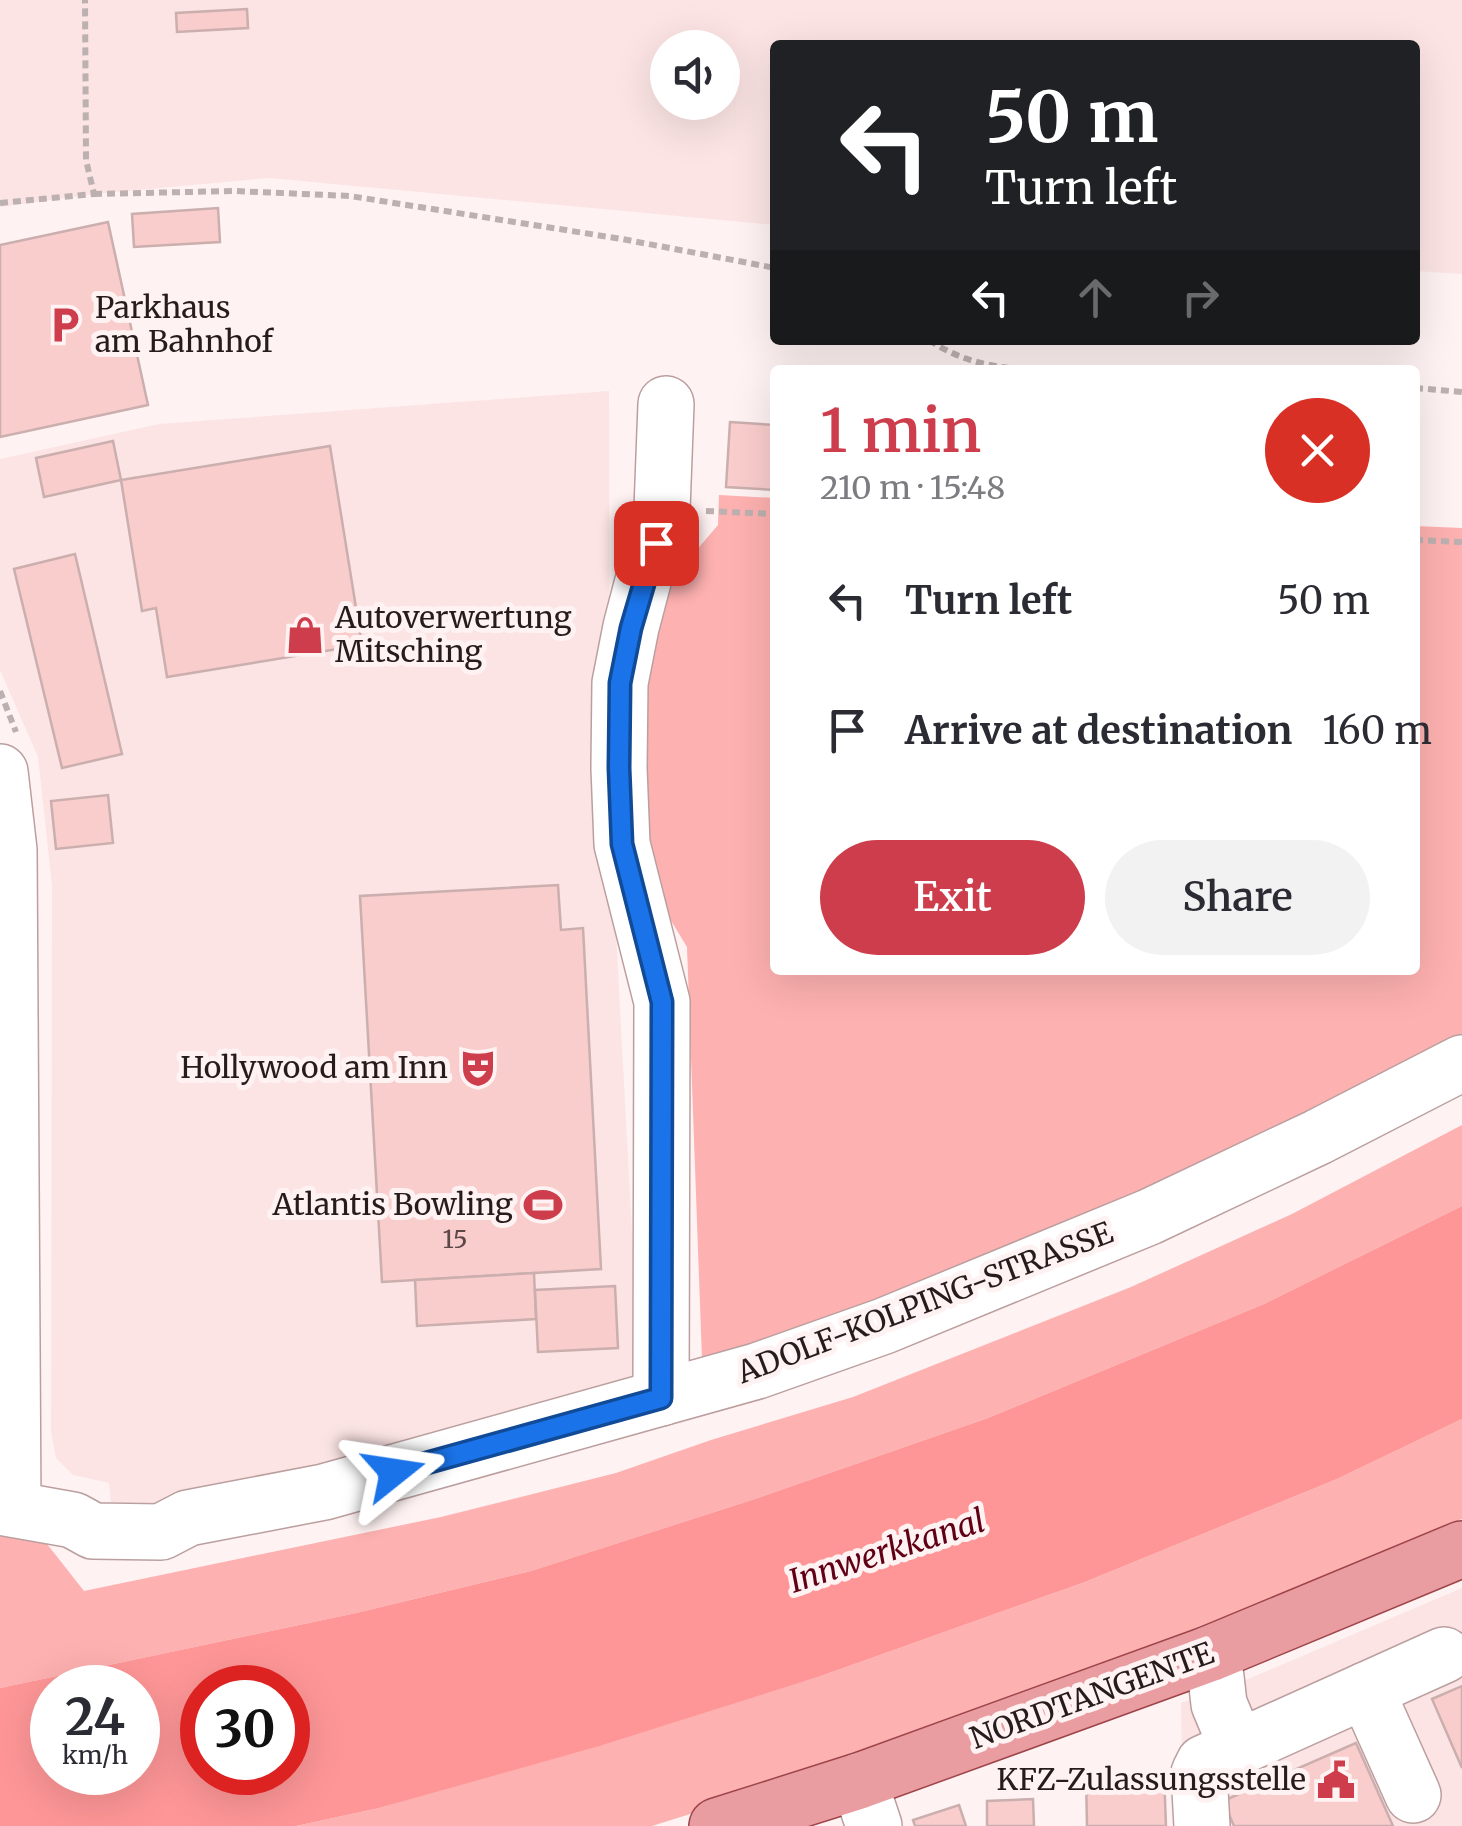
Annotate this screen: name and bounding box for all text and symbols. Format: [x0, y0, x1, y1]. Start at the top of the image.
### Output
map controls [650, 30, 740, 120]
button: sound [650, 30, 740, 120]
text: 50 m [985, 73, 1158, 161]
icon: left [820, 80, 950, 210]
text: Turn left [985, 160, 1177, 216]
icon: left [963, 270, 1018, 325]
icon: ahead [1068, 270, 1123, 325]
icon: right [1173, 270, 1228, 325]
place label: Parkhaus am Bahnhof [95, 288, 274, 360]
parking icon: Parkhaus am Bahnhof [44, 304, 86, 346]
text: 1 min [820, 393, 981, 468]
button: close [1265, 398, 1370, 503]
text: 210 m · 15:48 [820, 468, 1005, 508]
pin [614, 501, 699, 586]
icon: arrive [629, 516, 684, 571]
icon: left [820, 573, 875, 628]
text: Turn left [905, 577, 1072, 624]
text: 50 m [1277, 577, 1370, 624]
place label: Autoverwertung Mitsching [334, 598, 572, 670]
shop icon: Autoverwertung Mitsching [284, 614, 326, 656]
icon: arrive [820, 703, 875, 758]
text: Arrive at destination [905, 707, 1292, 754]
text: 160 m [1322, 707, 1432, 754]
button: Exit [820, 840, 1085, 955]
button: Share [1105, 840, 1370, 955]
theatre icon: Hollywood am Inn [457, 1047, 499, 1089]
place label: Hollywood am Inn [180, 1048, 448, 1086]
sports icon: Atlantis Bowling [522, 1184, 564, 1226]
place label: Atlantis Bowling [271, 1185, 513, 1223]
street label: ADOLF-KOLPING-STRASSE [731, 1213, 1118, 1392]
house number: 15 [442, 1223, 468, 1255]
position arrow [342, 1420, 446, 1524]
water label: Innwerkkanal [784, 1501, 990, 1601]
street label: NORDTANGENTE [965, 1633, 1219, 1757]
speed limit sign: 30 [180, 1665, 310, 1795]
text: 24 [65, 1686, 125, 1749]
text: km/h [62, 1739, 128, 1771]
public building icon: KFZ-Zulassungsstelle [1315, 1759, 1357, 1801]
place label: KFZ-Zulassungsstelle [997, 1760, 1306, 1798]

